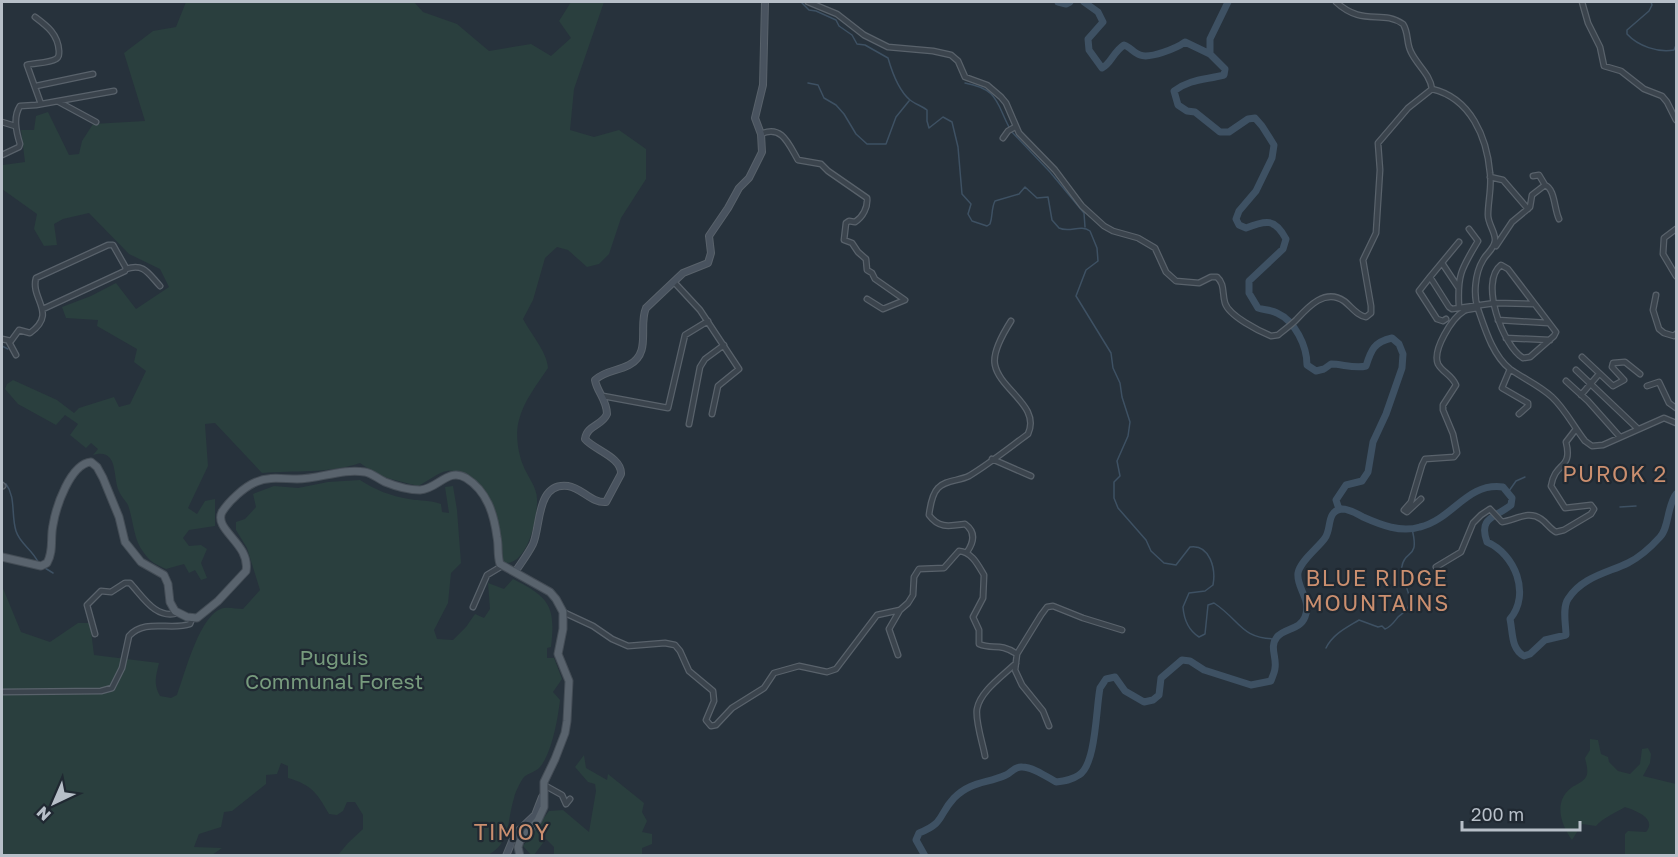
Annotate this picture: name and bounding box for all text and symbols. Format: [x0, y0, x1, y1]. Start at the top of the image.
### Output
district label: PUROK 2 [1562, 460, 1668, 487]
district label: BLUE RIDGE MOUNTAINS [1304, 564, 1450, 616]
park label: Puguis Communal Forest [245, 644, 423, 694]
north arrow [24, 773, 84, 833]
scale bar [1462, 794, 1580, 832]
text: N [32, 802, 55, 825]
text: 200 m [1471, 803, 1524, 825]
district label: TIMOY [474, 818, 550, 845]

